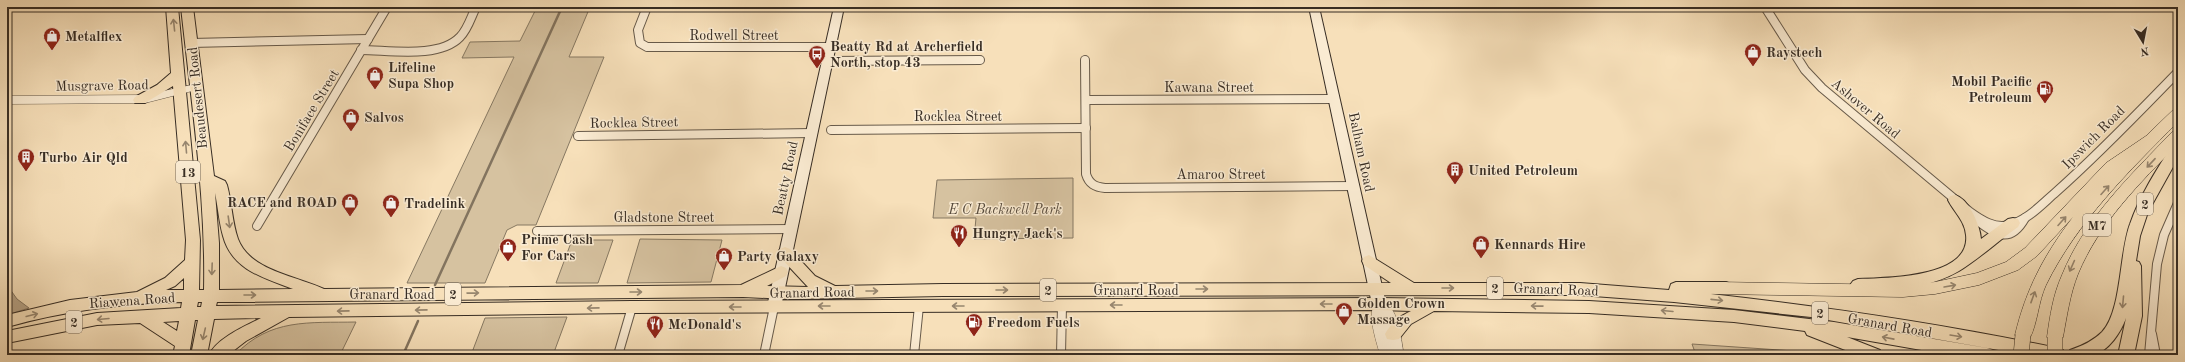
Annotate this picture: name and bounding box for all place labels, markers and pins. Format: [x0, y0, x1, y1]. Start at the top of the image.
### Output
shop icon: Metalflex [42, 26, 62, 51]
place label: Metalflex [65, 30, 122, 44]
place label: Beatty Rd at Archerfield North, stop 43 [830, 40, 983, 70]
shop icon: Raystech [1743, 42, 1763, 67]
bus stop icon: Beatty Rd at Archerfield North, stop 43 [807, 44, 827, 69]
place label: Raystech [1766, 46, 1823, 60]
place label: Lifeline Supa Shop [388, 61, 454, 91]
shop icon: Lifeline Supa Shop [365, 65, 385, 90]
place label: Mobil Pacific Petroleum [1951, 75, 2032, 105]
fuel station icon: Mobil Pacific Petroleum [2035, 79, 2055, 104]
shop icon: Salvos [341, 107, 361, 132]
place label: Salvos [364, 111, 404, 125]
building icon: Turbo Air Qld [16, 147, 36, 172]
place label: Turbo Air Qld [39, 151, 128, 165]
building icon: United Petroleum [1445, 160, 1465, 185]
place label: United Petroleum [1468, 164, 1578, 178]
shop icon: RACE and ROAD [340, 192, 360, 217]
shop icon: Tradelink [381, 193, 401, 218]
place label: RACE and ROAD [227, 196, 337, 210]
place label: Tradelink [404, 197, 466, 211]
restaurant icon: Hungry Jack's [949, 223, 969, 248]
place label: Hungry Jack's [972, 227, 1063, 241]
place label: Prime Cash For Cars [521, 233, 593, 263]
shop icon: Kennards Hire [1471, 234, 1491, 259]
shop icon: Prime Cash For Cars [498, 237, 518, 262]
place label: Kennards Hire [1494, 238, 1586, 252]
shop icon: Party Galaxy [714, 246, 734, 271]
place label: Party Galaxy [737, 250, 819, 264]
place label: Golden Crown Massage [1357, 297, 1445, 327]
shop icon: Golden Crown Massage [1334, 301, 1354, 326]
fuel station icon: Freedom Fuels [964, 312, 984, 337]
restaurant icon: McDonald's [645, 314, 665, 339]
place label: Freedom Fuels [987, 316, 1079, 330]
place label: McDonald's [668, 318, 741, 332]

